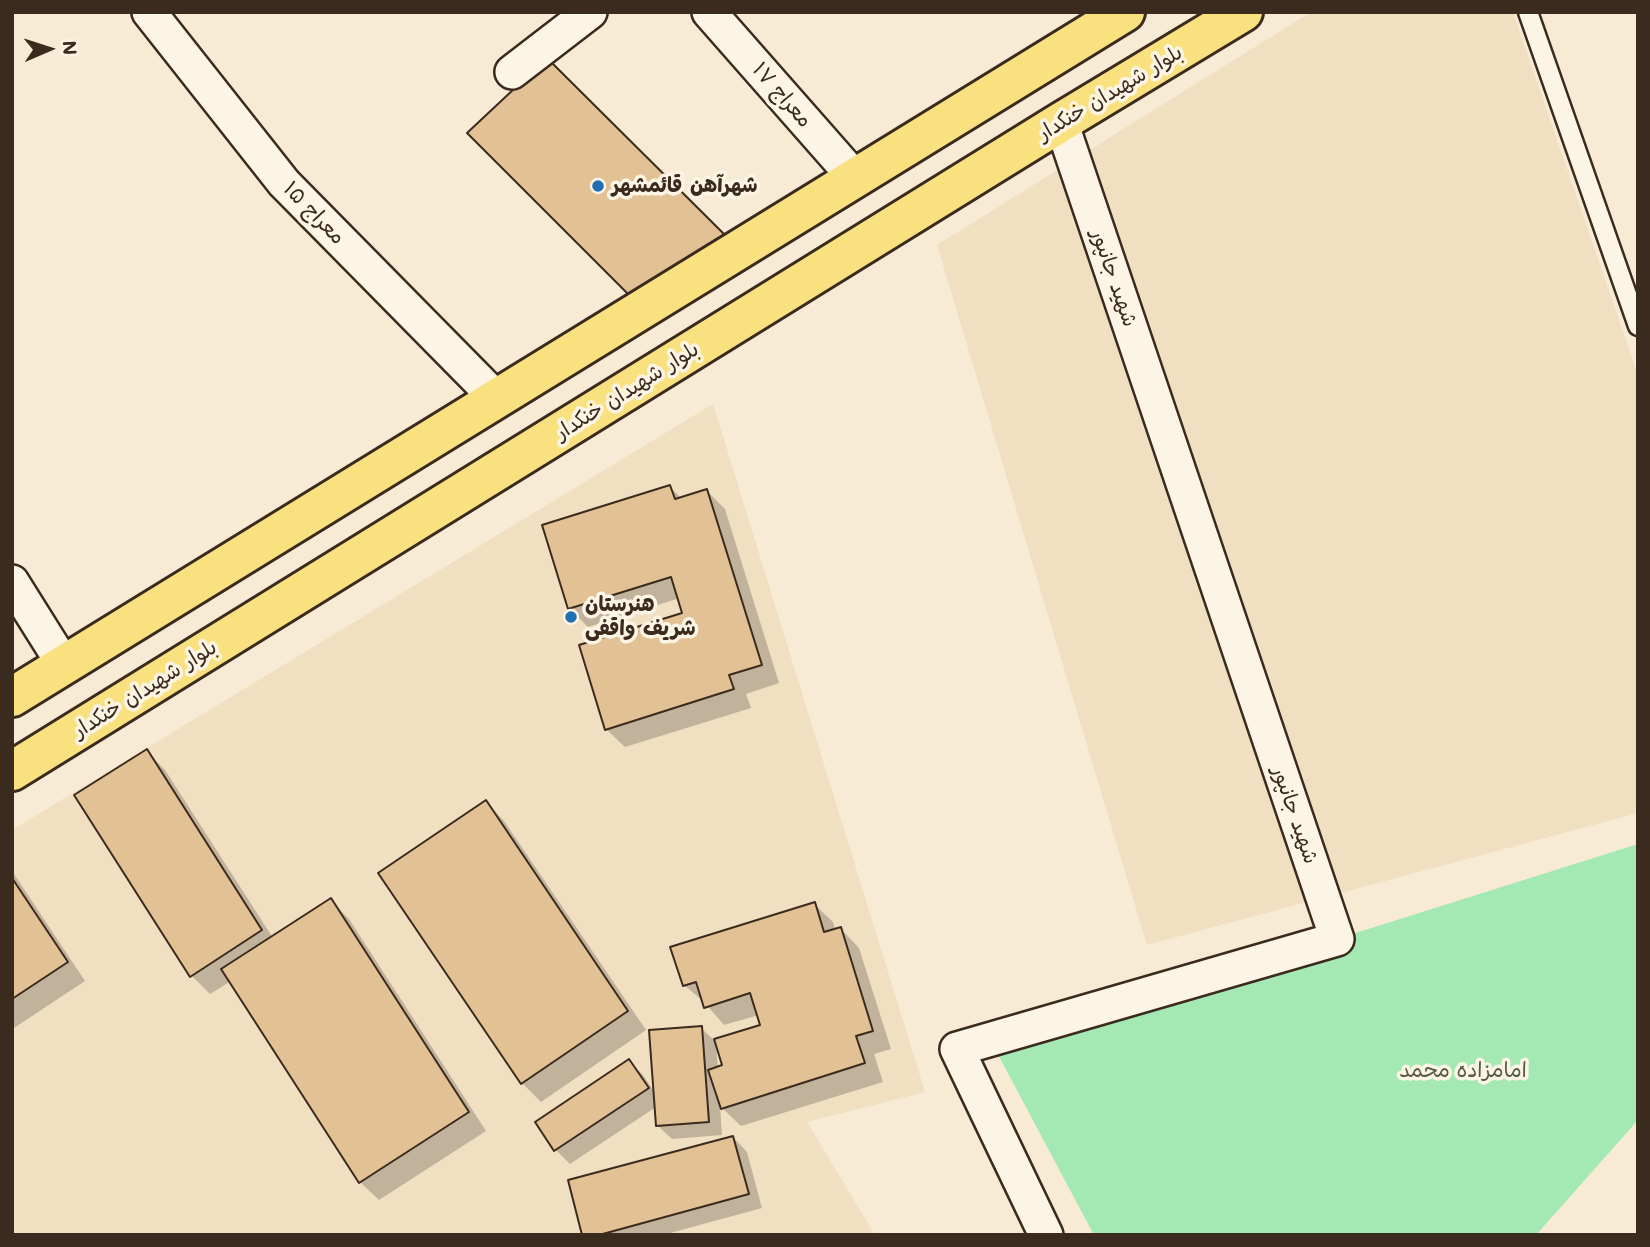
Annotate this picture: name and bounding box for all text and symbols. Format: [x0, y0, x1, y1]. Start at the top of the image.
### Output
north arrow [14, 14, 84, 84]
text: N [58, 40, 83, 56]
street label: بلوار شهیدان خنکدار [1033, 40, 1187, 146]
street label: معراج ۱۷ [747, 57, 817, 133]
place label: شهرآهن قائمشهر [612, 173, 758, 199]
street label: معراج ۱۵ [278, 176, 350, 250]
marker: شهرآهن قائمشهر [590, 178, 606, 194]
street label: شهید جانپور [1086, 226, 1142, 330]
street label: بلوار شهیدان خنکدار [550, 337, 704, 445]
place label: هنرستان شریف واقفی [585, 592, 696, 642]
marker: هنرستان شریف واقفی [563, 609, 579, 625]
street label: بلوار شهیدان خنکدار [68, 635, 222, 743]
street label: شهید جانپور [1267, 763, 1323, 867]
park label: امامزاده محمد [1399, 1058, 1527, 1084]

